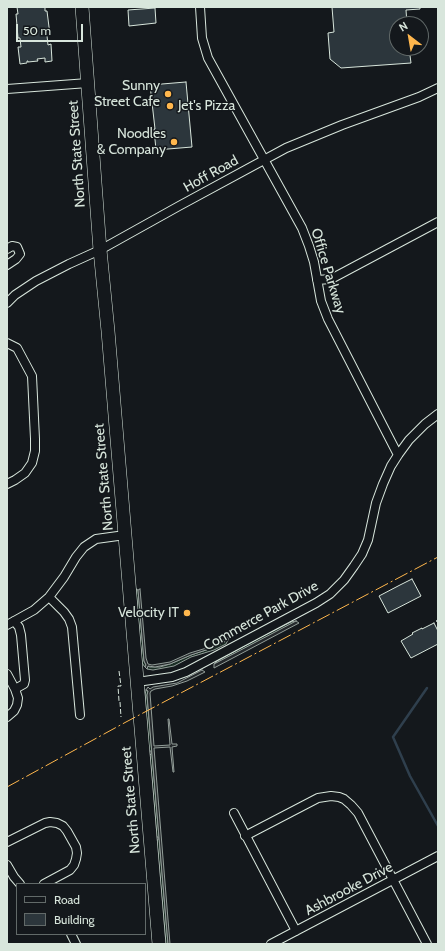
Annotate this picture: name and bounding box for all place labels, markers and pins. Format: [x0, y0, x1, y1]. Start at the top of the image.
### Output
place label: Sunny Street Cafe [94, 78, 160, 110]
marker: Sunny Street Cafe [163, 89, 173, 99]
place label: Jet's Pizza [178, 98, 235, 114]
marker: Jet's Pizza [165, 101, 175, 111]
place label: Noodles & Company [97, 126, 166, 158]
marker: Noodles & Company [169, 137, 179, 147]
place label: Velocity IT [118, 605, 179, 621]
marker: Velocity IT [182, 608, 192, 618]

